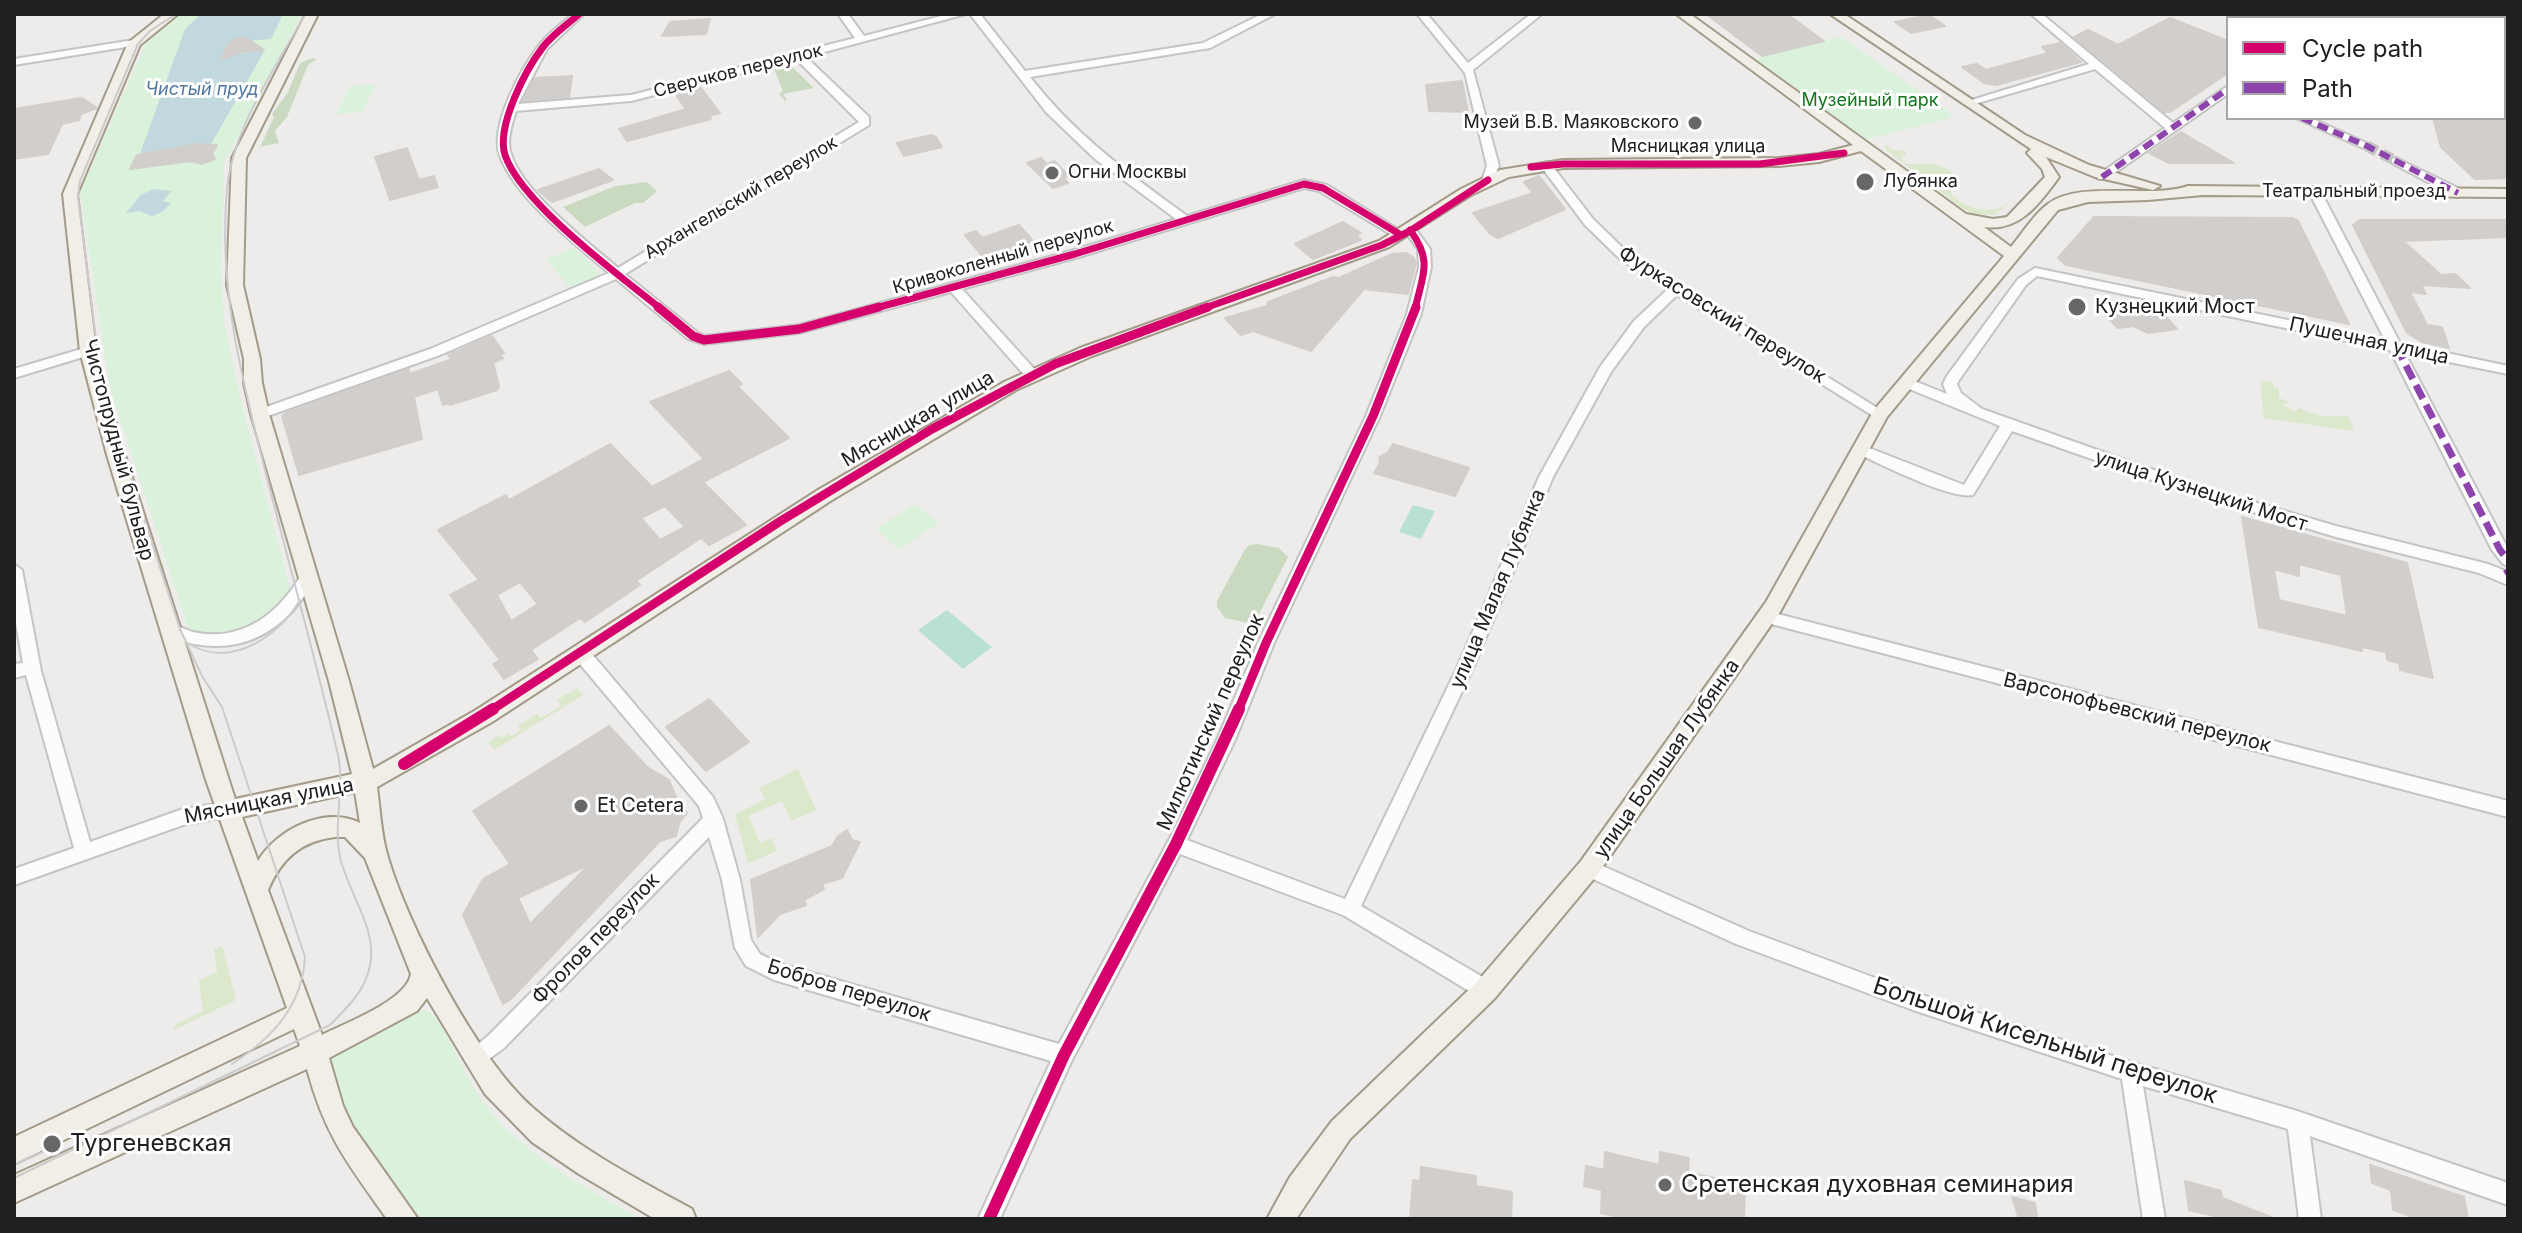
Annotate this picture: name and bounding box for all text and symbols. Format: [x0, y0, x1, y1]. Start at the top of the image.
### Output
legend [2226, 16, 2506, 120]
text: Cycle path [2302, 34, 2423, 63]
street label: Сверчков переулок [651, 40, 825, 102]
text: Path [2302, 74, 2353, 103]
water label: Чистый пруд [145, 79, 259, 101]
park label: Музейный парк [1801, 90, 1939, 112]
place label: Музей В.В. Маяковского [1463, 112, 1679, 134]
marker: Музей В.В. Маяковского [1686, 114, 1704, 132]
street label: Архангельский переулок [641, 132, 841, 264]
street label: Мясницкая улица [1611, 136, 1765, 158]
place label: Огни Москвы [1068, 162, 1187, 184]
marker: Огни Москвы [1043, 164, 1061, 182]
marker: Лубянка [1854, 171, 1876, 193]
place label: Лубянка [1883, 171, 1958, 193]
street label: Театральный проезд [2262, 181, 2446, 203]
street label: Кривоколенный переулок [890, 215, 1116, 299]
street label: Фуркасовский переулок [1614, 241, 1830, 389]
place label: Кузнецкий Мост [2095, 295, 2255, 319]
marker: Кузнецкий Мост [2066, 296, 2088, 318]
street label: Пушечная улица [2287, 312, 2451, 370]
street label: Чистопрудный бульвар [77, 337, 159, 563]
street label: Мясницкая улица [838, 366, 998, 472]
street label: улица Кузнецкий Мост [2092, 445, 2310, 537]
street label: улица Малая Лубянка [1445, 486, 1551, 692]
street label: Милютинский переулок [1152, 610, 1270, 834]
street label: улица Большая Лубянка [1589, 655, 1745, 863]
street label: Варсонофьевский переулок [2001, 668, 2273, 758]
street label: Мясницкая улица [182, 773, 356, 829]
place label: Et Cetera [597, 794, 684, 818]
marker: Et Cetera [572, 797, 590, 815]
street label: Фролов переулок [527, 869, 665, 1009]
street label: Бобров переулок [764, 955, 934, 1027]
street label: Большой Кисельный переулок [1869, 972, 2221, 1110]
place label: Тургеневская [70, 1130, 231, 1158]
marker: Тургеневская [41, 1133, 63, 1155]
place label: Сретенская духовная семинария [1681, 1171, 2073, 1199]
marker: Сретенская духовная семинария [1656, 1176, 1674, 1194]

